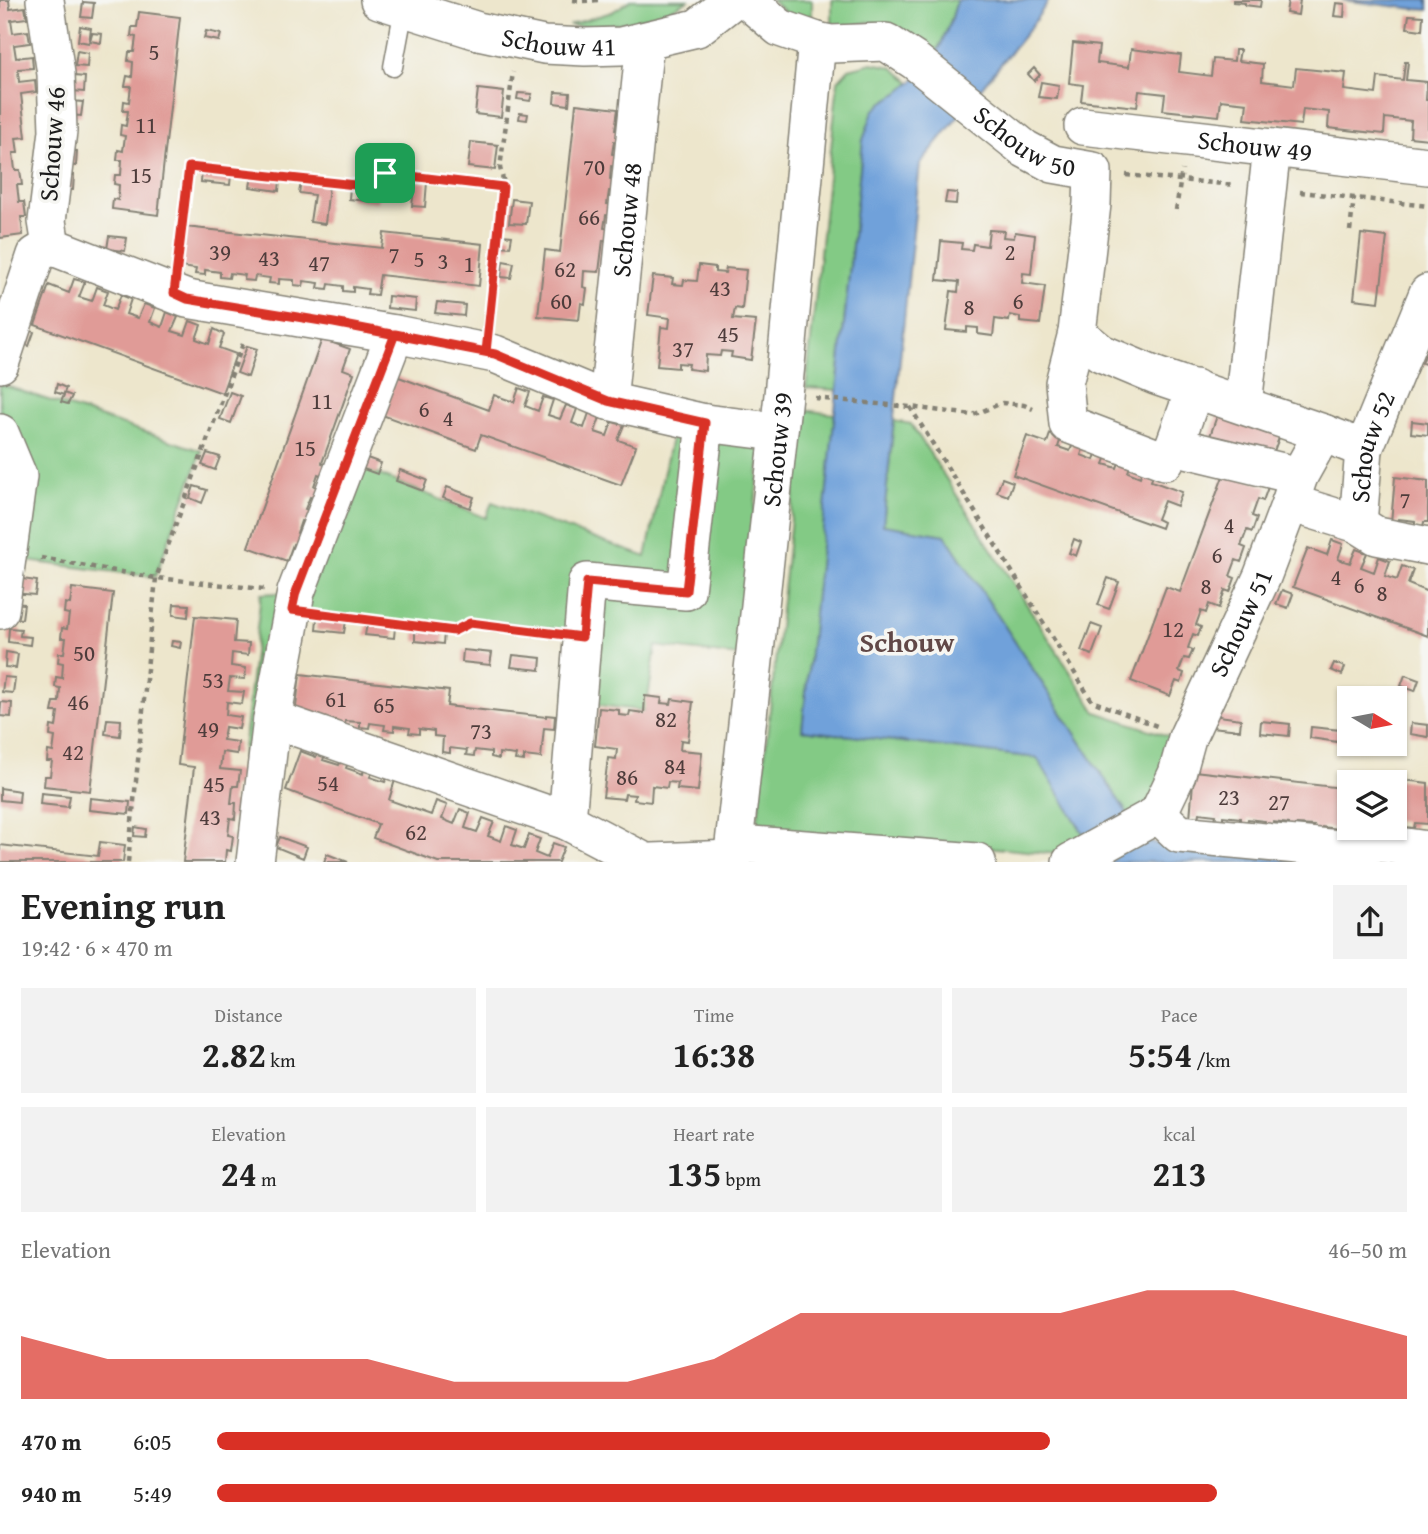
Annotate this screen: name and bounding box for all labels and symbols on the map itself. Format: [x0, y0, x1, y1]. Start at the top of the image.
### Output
street label: Schouw 41 [498, 17, 617, 66]
house number: 5 [148, 35, 160, 68]
street label: Schouw 46 [28, 85, 75, 203]
street label: Schouw 50 [966, 95, 1078, 187]
house number: 11 [135, 108, 157, 141]
street label: Schouw 49 [1196, 119, 1314, 171]
pin [355, 143, 415, 203]
house number: 70 [583, 150, 605, 183]
house number: 15 [130, 158, 152, 191]
street label: Schouw 48 [601, 161, 651, 279]
house number: 66 [578, 200, 600, 233]
house number: 39 [209, 235, 231, 268]
house number: 2 [1004, 235, 1016, 268]
house number: 7 [388, 238, 400, 271]
house number: 43 [258, 241, 280, 274]
house number: 5 [413, 242, 425, 275]
house number: 3 [437, 244, 449, 277]
house number: 47 [308, 246, 330, 279]
house number: 1 [463, 247, 475, 280]
house number: 62 [554, 252, 576, 285]
house number: 43 [709, 271, 731, 304]
house number: 60 [550, 284, 572, 317]
house number: 6 [1012, 284, 1024, 317]
house number: 8 [963, 290, 975, 323]
house number: 45 [717, 317, 739, 350]
house number: 37 [672, 332, 694, 365]
house number: 11 [311, 384, 333, 417]
street label: Schouw 52 [1340, 385, 1405, 504]
street label: Schouw 39 [751, 390, 802, 509]
house number: 6 [418, 392, 430, 425]
house number: 4 [442, 401, 454, 434]
house number: 15 [294, 431, 316, 464]
house number: 7 [1399, 483, 1411, 516]
house number: 4 [1223, 508, 1235, 541]
house number: 6 [1211, 538, 1223, 571]
house number: 4 [1330, 560, 1342, 593]
street label: Schouw 51 [1198, 563, 1282, 683]
house number: 6 [1353, 568, 1365, 601]
house number: 8 [1200, 569, 1212, 602]
house number: 8 [1376, 576, 1388, 609]
house number: 12 [1162, 612, 1184, 645]
district label: Schouw [860, 621, 955, 662]
house number: 50 [73, 636, 95, 669]
house number: 53 [202, 663, 224, 696]
house number: 61 [325, 682, 347, 715]
house number: 46 [67, 685, 89, 718]
north arrow [1337, 686, 1407, 756]
house number: 65 [373, 688, 395, 721]
house number: 82 [655, 702, 677, 735]
house number: 49 [197, 712, 219, 745]
house number: 73 [470, 714, 492, 747]
house number: 42 [62, 735, 84, 768]
house number: 84 [664, 749, 686, 782]
house number: 86 [616, 760, 638, 793]
house number: 54 [317, 766, 339, 799]
house number: 45 [203, 767, 225, 800]
house number: 23 [1218, 780, 1240, 813]
house number: 27 [1268, 785, 1290, 818]
house number: 43 [199, 800, 221, 833]
house number: 62 [405, 815, 427, 848]

